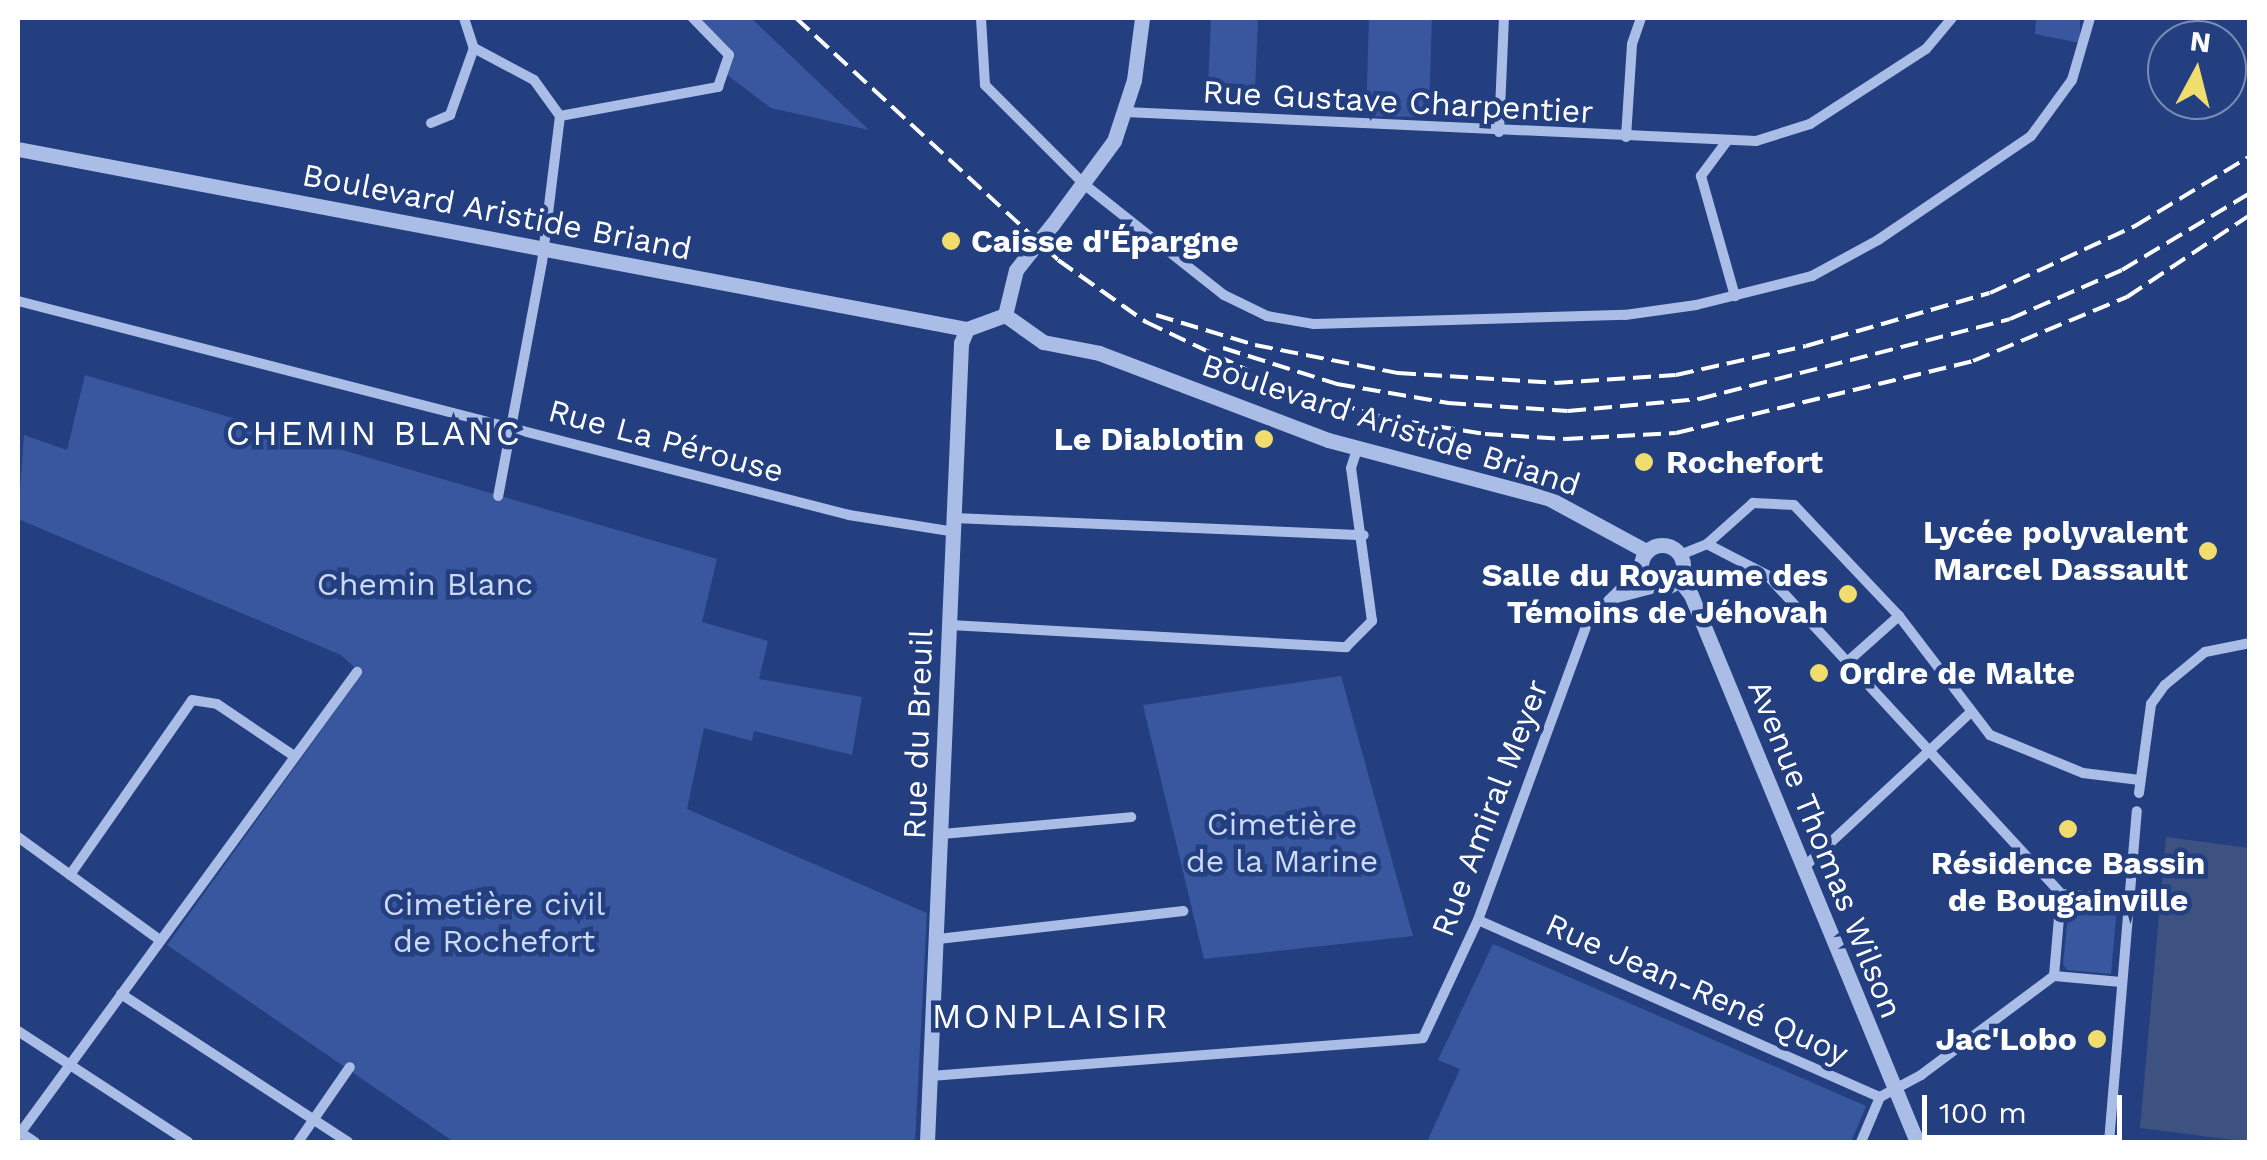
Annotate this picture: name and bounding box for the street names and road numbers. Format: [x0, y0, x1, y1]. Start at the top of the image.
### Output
street label: Rue Gustave Charpentier [1202, 73, 1594, 131]
street label: Boulevard Aristide Briand [299, 155, 695, 269]
street label: Boulevard Aristide Briand [1196, 345, 1586, 505]
street label: Rue La Pérouse [544, 391, 788, 491]
street label: Rue du Breuil [895, 628, 941, 840]
street label: Rue Amiral Meyer [1423, 673, 1557, 943]
street label: Avenue Thomas Wilson [1739, 673, 1911, 1025]
street label: Rue Jean-René Quoy [1539, 905, 1855, 1073]

